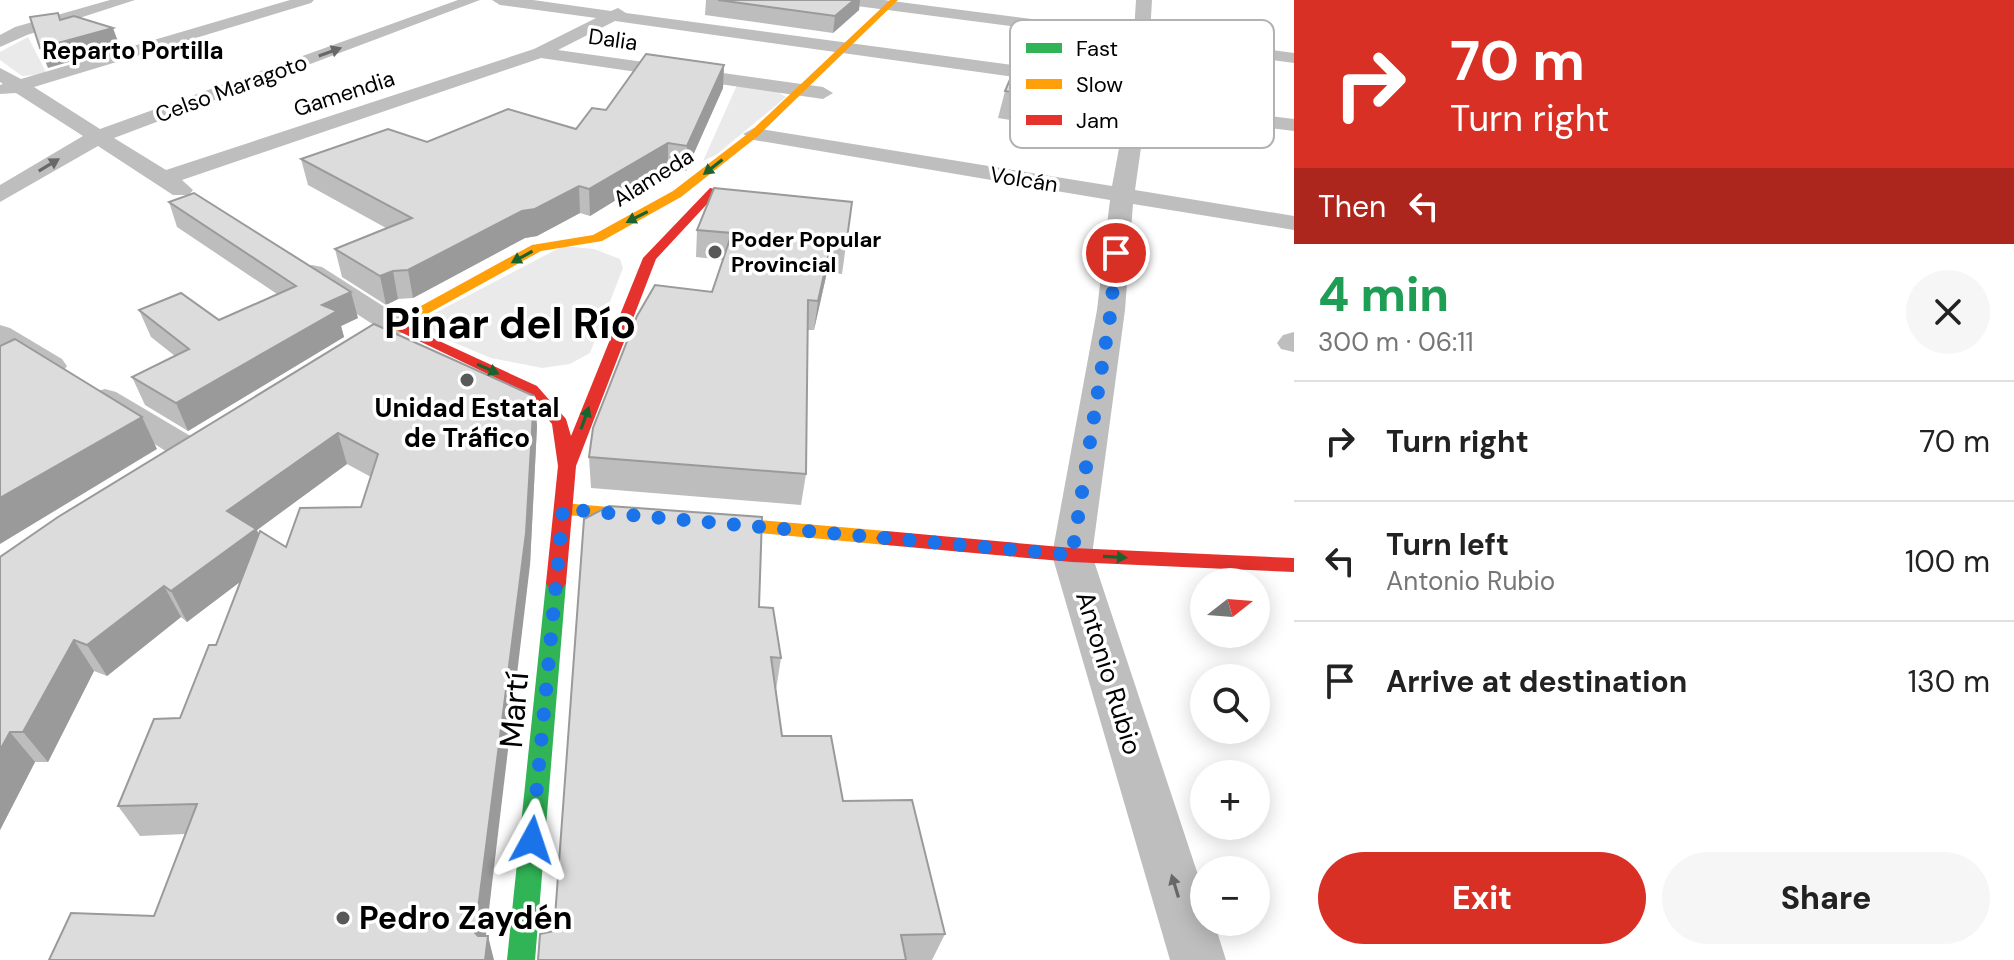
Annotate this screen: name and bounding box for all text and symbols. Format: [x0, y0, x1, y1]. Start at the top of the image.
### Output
legend [1010, 20, 1274, 148]
street label: Dalia [587, 22, 639, 57]
text: 70 m [1450, 24, 1585, 97]
icon: right [1318, 32, 1422, 136]
text: Fast [1076, 34, 1118, 63]
district label: Reparto Portilla [42, 35, 224, 66]
one-way arrow [318, 45, 342, 57]
street label: Celso Maragoto [151, 48, 311, 129]
street label: Gamendia [290, 64, 398, 123]
text: Slow [1076, 70, 1123, 99]
text: Turn right [1450, 95, 1609, 142]
text: Jam [1076, 106, 1119, 135]
street label: Alameda [608, 141, 699, 213]
one-way arrow [703, 158, 723, 174]
one-way arrow [38, 159, 60, 173]
street label: Volcán [988, 160, 1060, 199]
icon: left [1402, 184, 1446, 228]
text: Then [1318, 187, 1386, 226]
one-way arrow [626, 210, 649, 224]
pin [1082, 219, 1150, 287]
place label: Poder Popular Provincial [731, 225, 881, 279]
icon: arrive [1094, 231, 1138, 275]
marker: Poder Popular Provincial [706, 243, 724, 261]
one-way arrow [511, 249, 533, 263]
text: 4 min [1318, 263, 1449, 326]
button: close [1906, 270, 1990, 354]
district label: Pinar del Río [384, 296, 636, 351]
text: 300 m · 06:11 [1318, 325, 1474, 359]
one-way arrow [477, 362, 500, 376]
marker: Unidad Estatal de Tráfico [458, 371, 476, 389]
place label: Unidad Estatal de Tráfico [375, 391, 559, 455]
one-way arrow [579, 406, 591, 430]
icon: right [1318, 419, 1362, 463]
text: Turn right [1386, 422, 1529, 461]
text: 70 m [1919, 422, 1990, 461]
text: Turn left [1386, 525, 1509, 564]
icon: left [1318, 539, 1362, 583]
text: 100 m [1905, 542, 1990, 581]
one-way arrow [1103, 550, 1128, 563]
text: Antonio Rubio [1386, 564, 1555, 598]
north arrow [1190, 568, 1270, 648]
map controls [1190, 568, 1270, 936]
street label: Antonio Rubio [1068, 587, 1150, 759]
icon: arrive [1318, 659, 1362, 703]
text: Arrive at destination [1386, 662, 1687, 701]
text: 130 m [1908, 662, 1990, 701]
button: search [1190, 664, 1270, 744]
street label: Martí [490, 670, 538, 750]
button: + [1190, 760, 1270, 840]
position arrow [490, 798, 574, 882]
button: Exit [1318, 852, 1646, 944]
button: Share [1662, 852, 1990, 944]
button: − [1190, 856, 1270, 936]
one-way arrow [1168, 873, 1180, 897]
place label: Pedro Zaydén [359, 897, 573, 939]
marker: Pedro Zaydén [334, 909, 352, 927]

